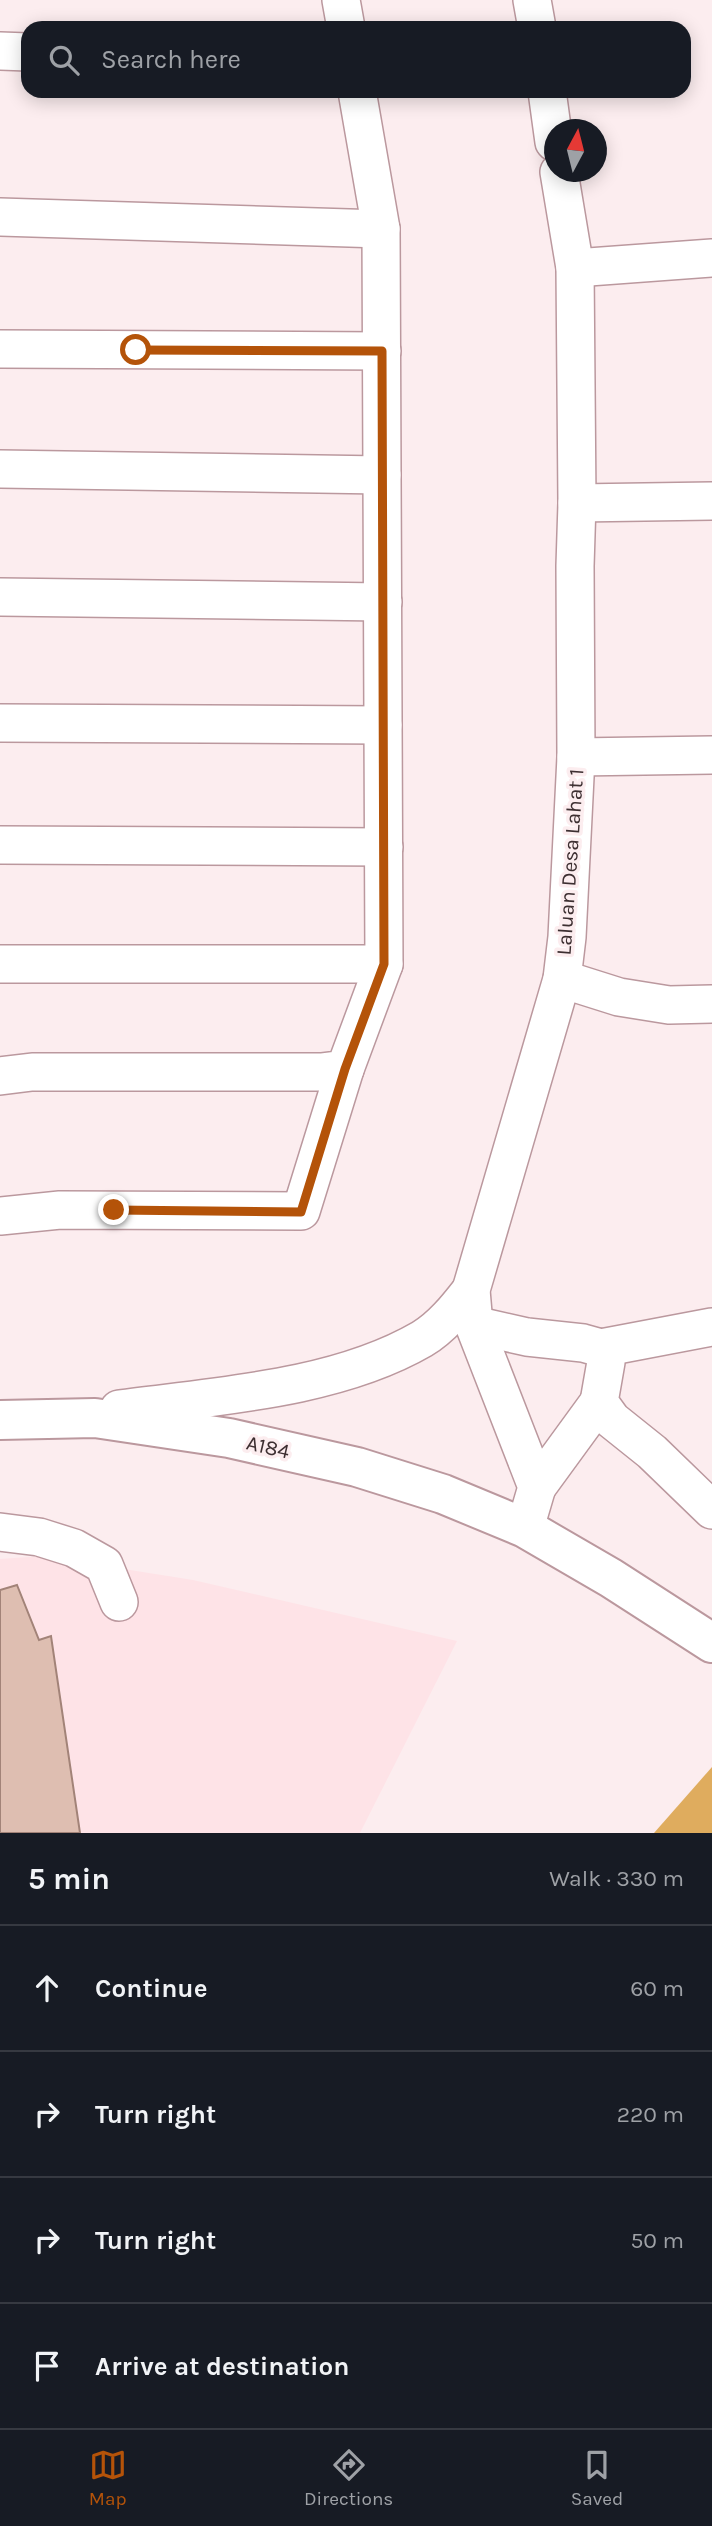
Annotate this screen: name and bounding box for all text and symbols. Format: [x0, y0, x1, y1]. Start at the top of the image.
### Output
search box [21, 21, 691, 98]
icon: search [45, 41, 83, 79]
text: Search here [101, 44, 241, 75]
north arrow [544, 119, 607, 182]
route start [120, 334, 151, 365]
street label: Laluan Desa Lahat 1 [552, 768, 588, 956]
route end [98, 1194, 129, 1225]
street label: A184 [244, 1430, 292, 1464]
text: 5 min [28, 1861, 110, 1897]
text: Walk · 330 m [549, 1865, 684, 1892]
icon: ahead [28, 1969, 66, 2007]
text: Continue [95, 1973, 207, 2004]
text: 60 m [630, 1975, 684, 2002]
icon: right [28, 2095, 66, 2133]
text: Turn right [95, 2099, 216, 2130]
text: 220 m [617, 2101, 684, 2128]
icon: right [28, 2221, 66, 2259]
text: Turn right [95, 2225, 216, 2256]
text: 50 m [630, 2227, 684, 2254]
icon: arrive [28, 2347, 66, 2385]
text: Arrive at destination [95, 2351, 349, 2382]
tab: Map [89, 2446, 127, 2510]
tab: Directions [304, 2446, 393, 2510]
tab: Saved [571, 2446, 623, 2510]

